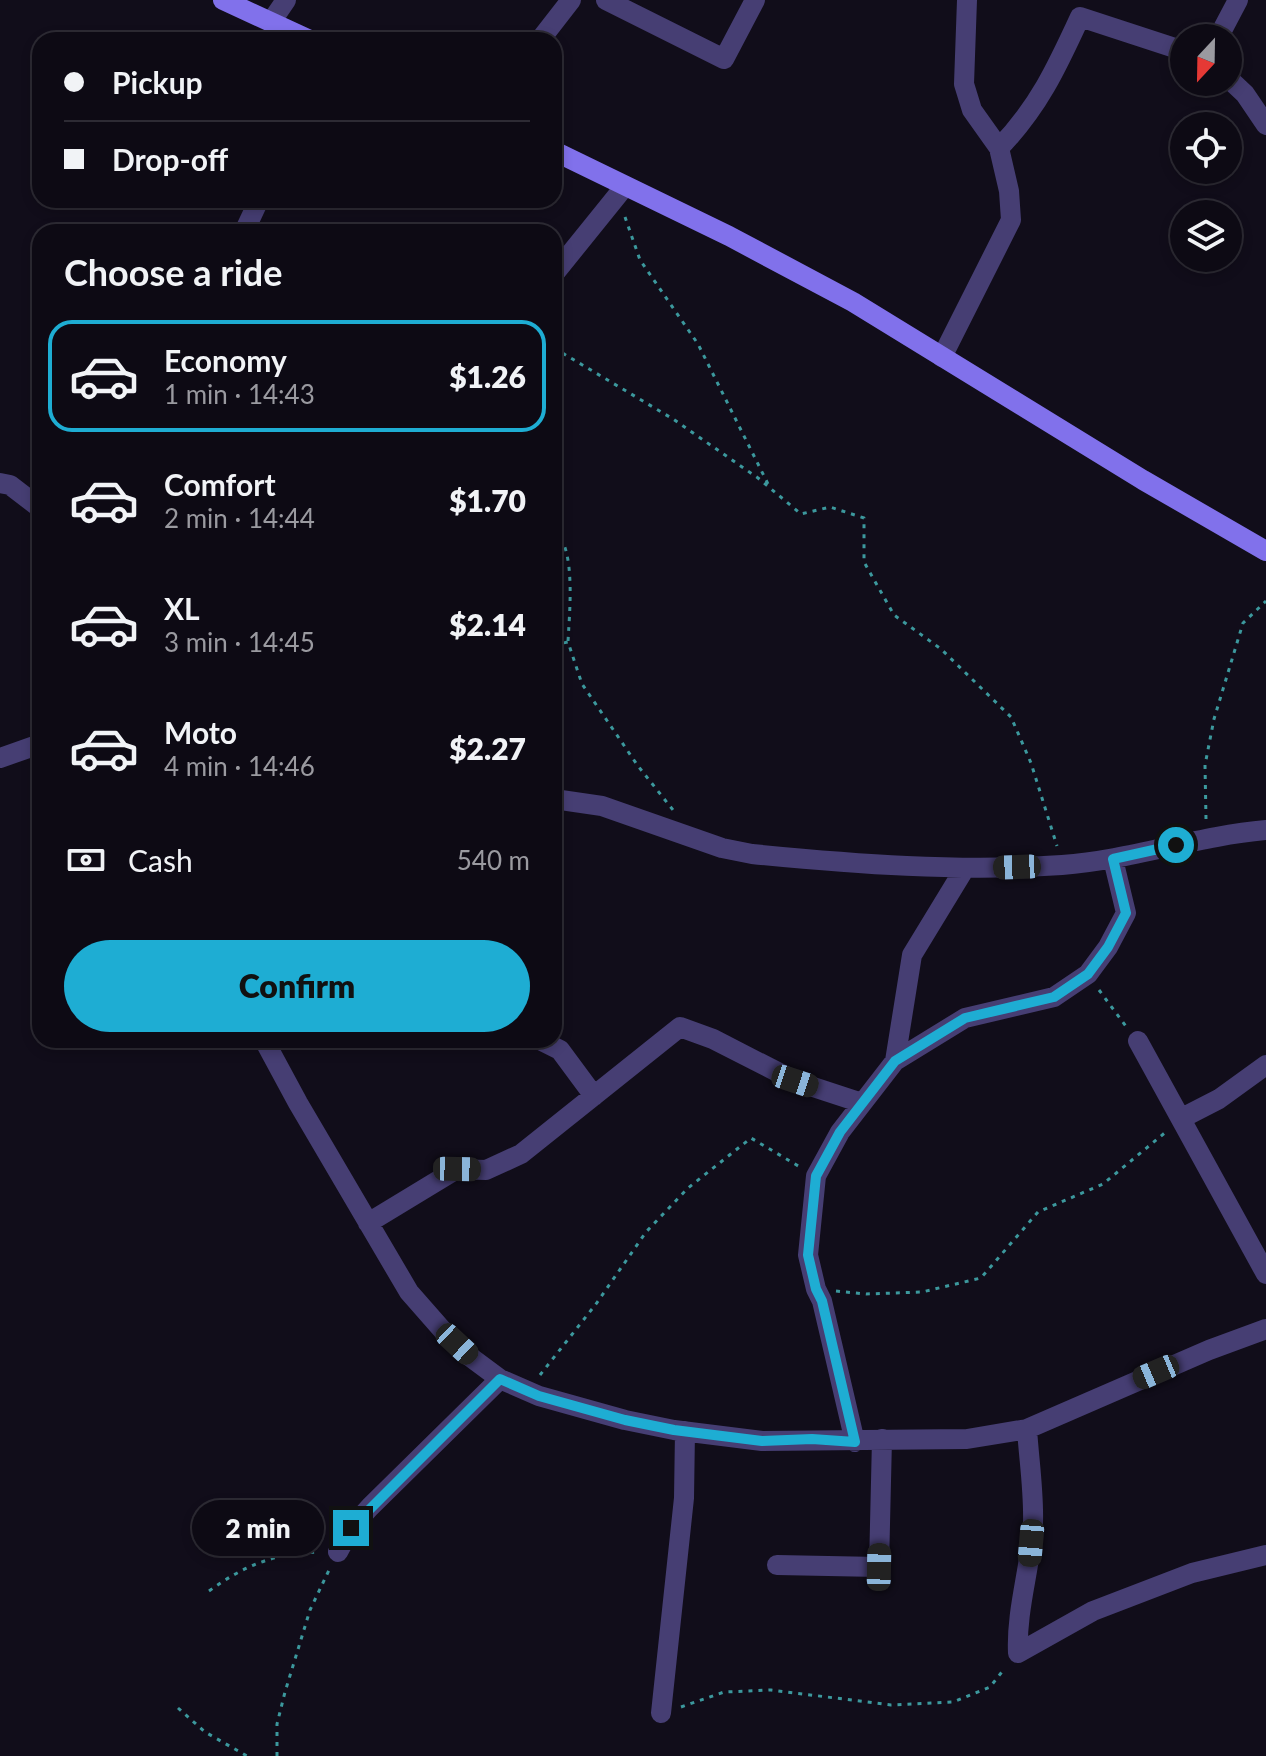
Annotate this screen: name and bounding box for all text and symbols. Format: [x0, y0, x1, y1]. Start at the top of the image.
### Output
north arrow [1170, 24, 1242, 96]
map controls [1170, 24, 1242, 272]
text: Pickup [112, 64, 203, 100]
button: locate [1170, 112, 1242, 184]
text: Drop-off [112, 141, 228, 177]
button: layers [1170, 200, 1242, 272]
text: Choose a ride [64, 250, 283, 294]
icon: car [68, 340, 140, 412]
text: Economy [164, 342, 287, 378]
text: $1.26 [449, 358, 526, 394]
text: 1 min · 14:43 [164, 378, 315, 410]
icon: car [68, 464, 140, 536]
text: Comfort [164, 466, 276, 502]
text: $1.70 [449, 482, 526, 518]
text: 2 min · 14:44 [164, 502, 315, 534]
icon: car [68, 588, 140, 660]
text: XL [164, 590, 200, 626]
text: $2.14 [449, 606, 526, 642]
text: 3 min · 14:45 [164, 626, 315, 658]
icon: car [68, 712, 140, 784]
text: Moto [164, 714, 237, 750]
text: $2.27 [449, 730, 526, 766]
text: 4 min · 14:46 [164, 750, 315, 782]
route start [1158, 827, 1194, 863]
icon: cash [64, 838, 108, 882]
text: Cash [128, 842, 193, 878]
text: 540 m [457, 844, 530, 876]
car [993, 854, 1041, 880]
button: Confirm [64, 940, 530, 1032]
car [768, 1062, 822, 1100]
car [433, 1157, 481, 1181]
car [431, 1319, 483, 1369]
car [1129, 1352, 1183, 1392]
callout: 2 min [191, 1500, 323, 1556]
route end [333, 1510, 369, 1546]
text: 2 min [226, 1512, 290, 1544]
car [1017, 1518, 1045, 1568]
car [867, 1543, 891, 1591]

